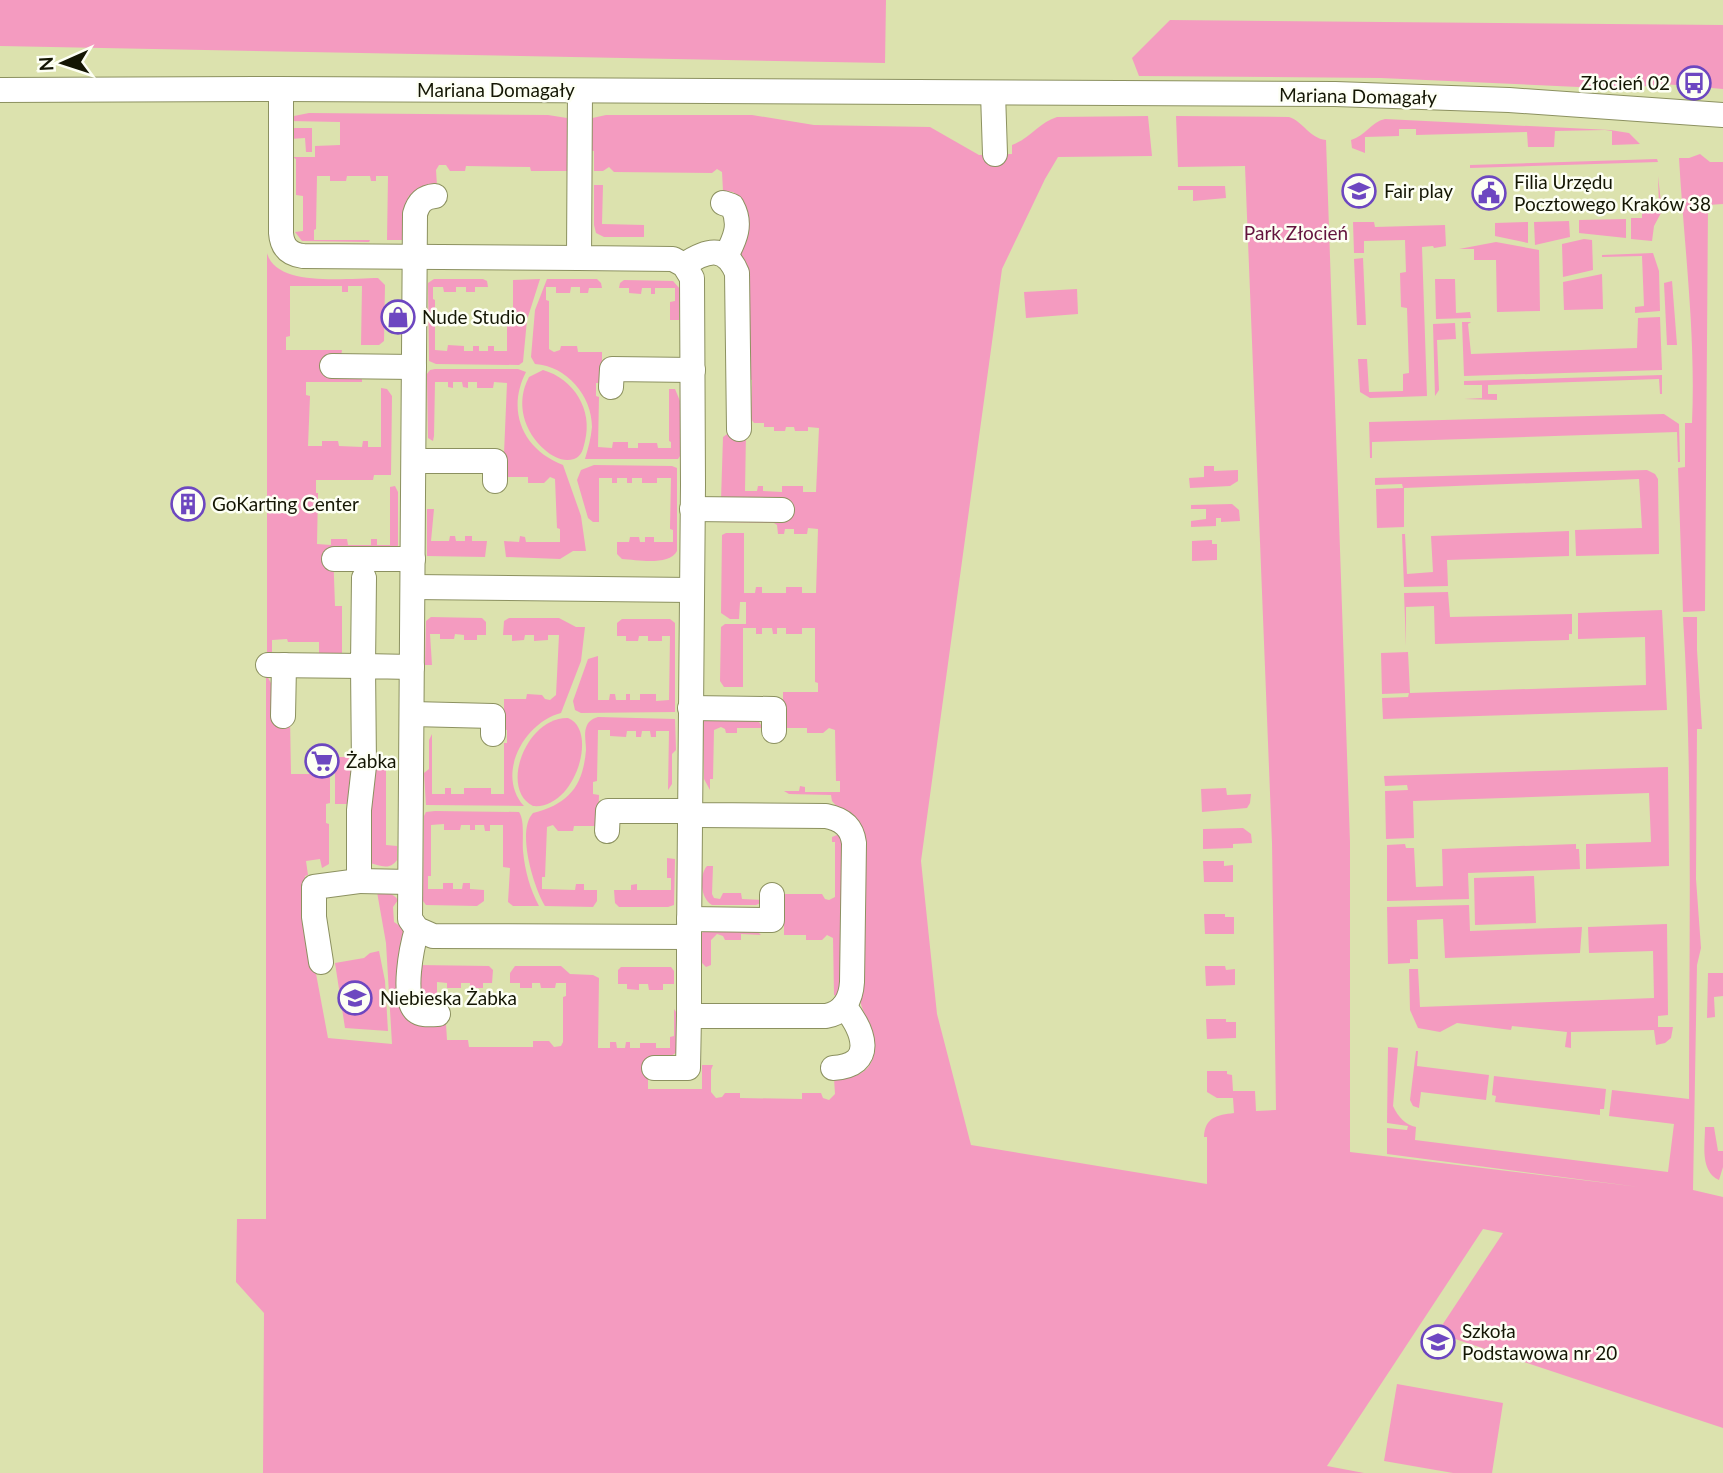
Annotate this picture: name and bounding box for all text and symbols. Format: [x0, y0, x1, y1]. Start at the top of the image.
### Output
north arrow [28, 28, 98, 98]
text: N [34, 56, 57, 72]
bus stop icon: Złocień 02 [1675, 64, 1713, 102]
place label: Złocień 02 [1581, 71, 1670, 94]
street label: Mariana Domagały [417, 78, 575, 101]
street label: Mariana Domagały [1279, 83, 1437, 108]
place label: Filia Urzędu Pocztowego Kraków 38 [1514, 170, 1711, 215]
school or university icon: Fair play [1340, 172, 1378, 210]
public building icon: Filia Urzędu Pocztowego Kraków 38 [1470, 174, 1508, 212]
place label: Fair play [1384, 179, 1453, 202]
park label: Park Złocień [1244, 221, 1348, 244]
shop icon: Nude Studio [379, 298, 417, 336]
place label: Nude Studio [422, 305, 526, 328]
building icon: GoKarting Center [169, 485, 207, 523]
place label: GoKarting Center [212, 492, 359, 515]
supermarket icon: Żabka [303, 742, 341, 780]
place label: Żabka [346, 749, 397, 772]
school or university icon: Niebieska Żabka [336, 979, 374, 1017]
place label: Niebieska Żabka [380, 986, 517, 1009]
place label: Szkoła Podstawowa nr 20 [1462, 1319, 1617, 1364]
school or university icon: Szkoła Podstawowa nr 20 [1419, 1323, 1457, 1361]

